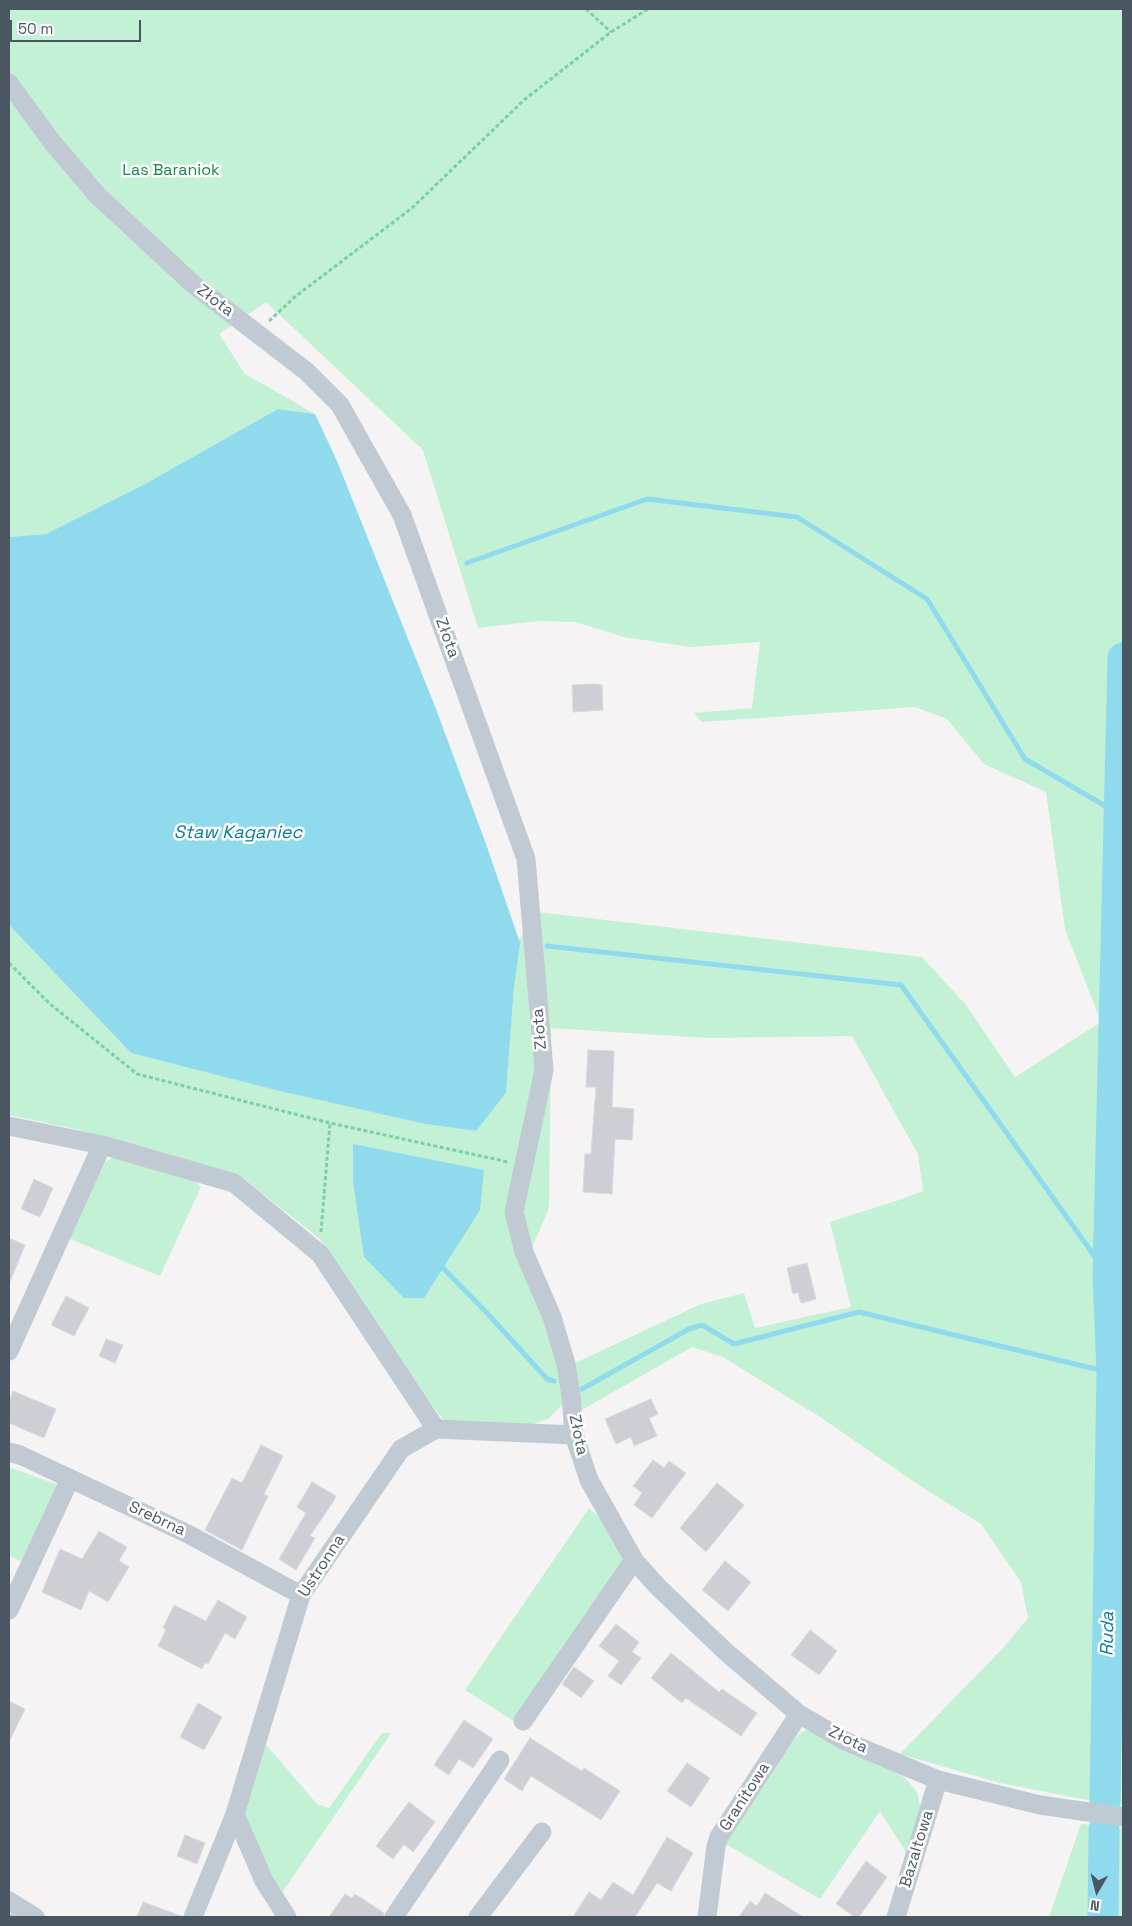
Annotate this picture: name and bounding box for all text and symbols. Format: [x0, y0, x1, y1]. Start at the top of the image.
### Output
scale bar [12, 10, 144, 42]
text: 50 m [18, 19, 53, 38]
park label: Las Baraniok [122, 161, 220, 181]
street label: Złota [193, 281, 237, 321]
street label: Złota [431, 615, 463, 661]
water label: Staw Kaganiec [174, 822, 302, 844]
street label: Złota [529, 1008, 551, 1050]
street label: Złota [564, 1413, 592, 1457]
street label: Srebrna [126, 1498, 188, 1540]
street label: Ustronna [295, 1531, 349, 1601]
water label: Ruda [1097, 1612, 1119, 1656]
street label: Złota [825, 1722, 871, 1758]
street label: Granitowa [716, 1759, 774, 1835]
street label: Bazaltowa [896, 1808, 938, 1890]
north arrow [1072, 1866, 1122, 1916]
text: N [1089, 1896, 1101, 1915]

